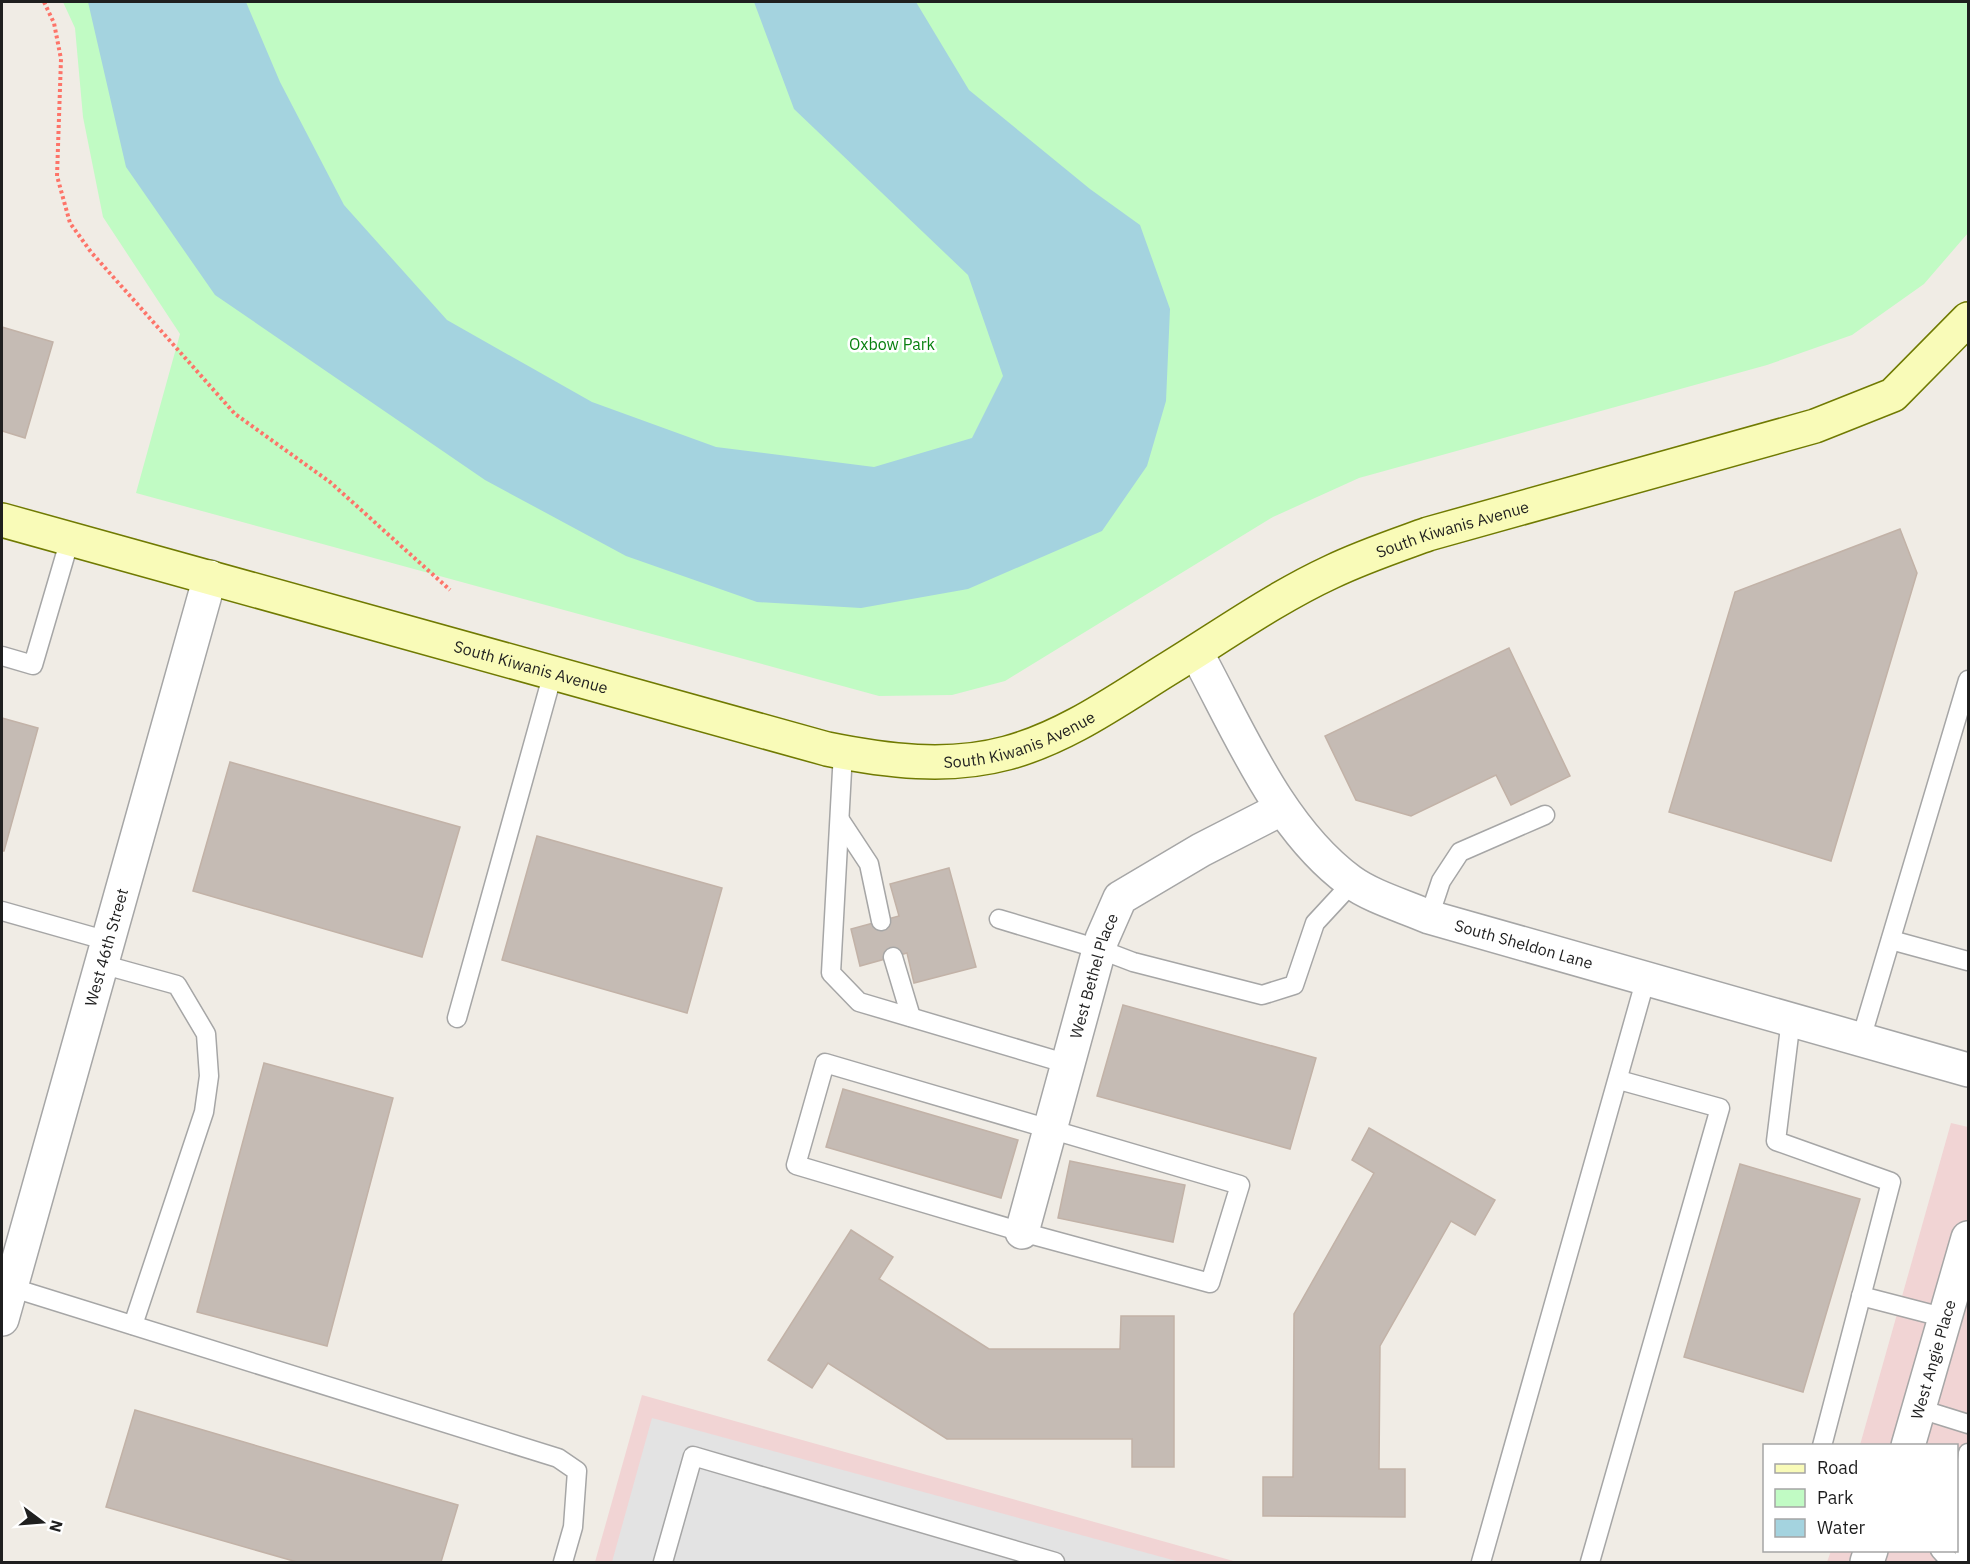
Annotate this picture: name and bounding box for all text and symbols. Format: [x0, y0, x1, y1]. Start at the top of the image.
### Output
park label: Oxbow Park [849, 334, 936, 354]
street label: South Kiwanis Avenue [1373, 496, 1531, 562]
street label: South Kiwanis Avenue [452, 636, 610, 698]
street label: South Kiwanis Avenue [943, 706, 1099, 772]
street label: West 46th Street [80, 886, 132, 1009]
street label: West Bethel Place [1065, 910, 1122, 1041]
street label: South Sheldon Lane [1452, 915, 1596, 973]
street label: West Angie Place [1906, 1297, 1960, 1422]
legend [1763, 1444, 1958, 1552]
text: Road [1817, 1456, 1858, 1479]
text: Park [1817, 1486, 1854, 1509]
north arrow [12, 1492, 72, 1552]
text: Water [1817, 1516, 1866, 1539]
text: N [45, 1518, 68, 1534]

